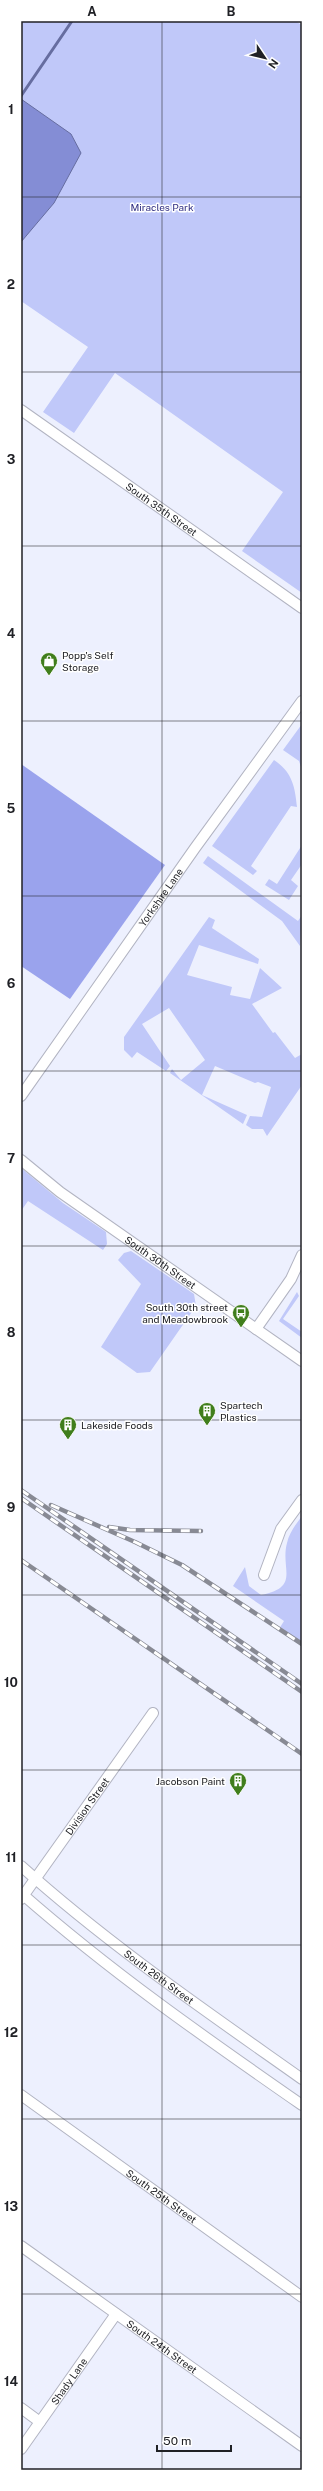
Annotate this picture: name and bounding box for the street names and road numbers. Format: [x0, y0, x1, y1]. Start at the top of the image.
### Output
street label: South 35th Street [124, 480, 200, 538]
street label: Yorkshire Lane [136, 865, 185, 929]
street label: South 30th Street [123, 1233, 198, 1291]
street label: Division Street [63, 1775, 112, 1837]
street label: South 26th Street [122, 1947, 196, 2006]
street label: South 25th Street [124, 2167, 199, 2225]
street label: South 24th Street [124, 2317, 200, 2376]
street label: Shady Lane [48, 2355, 89, 2407]

